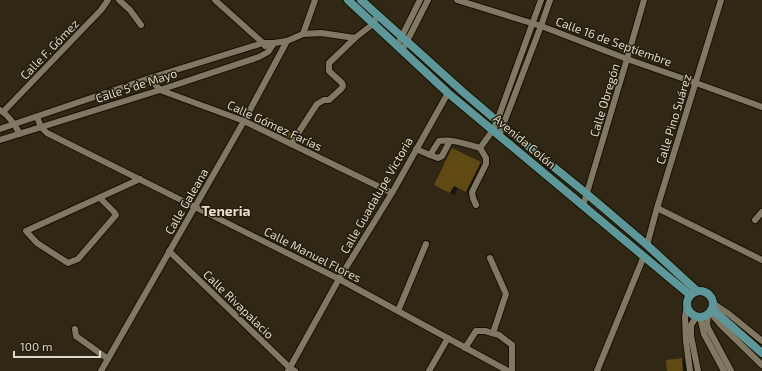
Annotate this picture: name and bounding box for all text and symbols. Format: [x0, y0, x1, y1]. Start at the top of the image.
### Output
street label: Calle 16 de Septiembre [554, 13, 674, 69]
street label: Calle F. Gómez [17, 16, 81, 82]
street label: Calle Obregón [586, 62, 622, 138]
street label: Calle 5 de Mayo [93, 65, 179, 105]
street label: Calle Pino Suárez [653, 72, 693, 166]
street label: Calle Gómez Farías [225, 97, 325, 153]
street label: Avenida Colón [491, 111, 559, 171]
street label: Calle Guadalupe Victoria [337, 134, 415, 256]
street label: Calle Galeana [161, 165, 211, 237]
district label: Teneria [201, 202, 251, 219]
street label: Calle Manuel Flores [262, 223, 364, 285]
street label: Calle Rivapalacio [201, 267, 277, 341]
scale bar [14, 333, 100, 359]
text: 100 m [20, 339, 52, 353]

